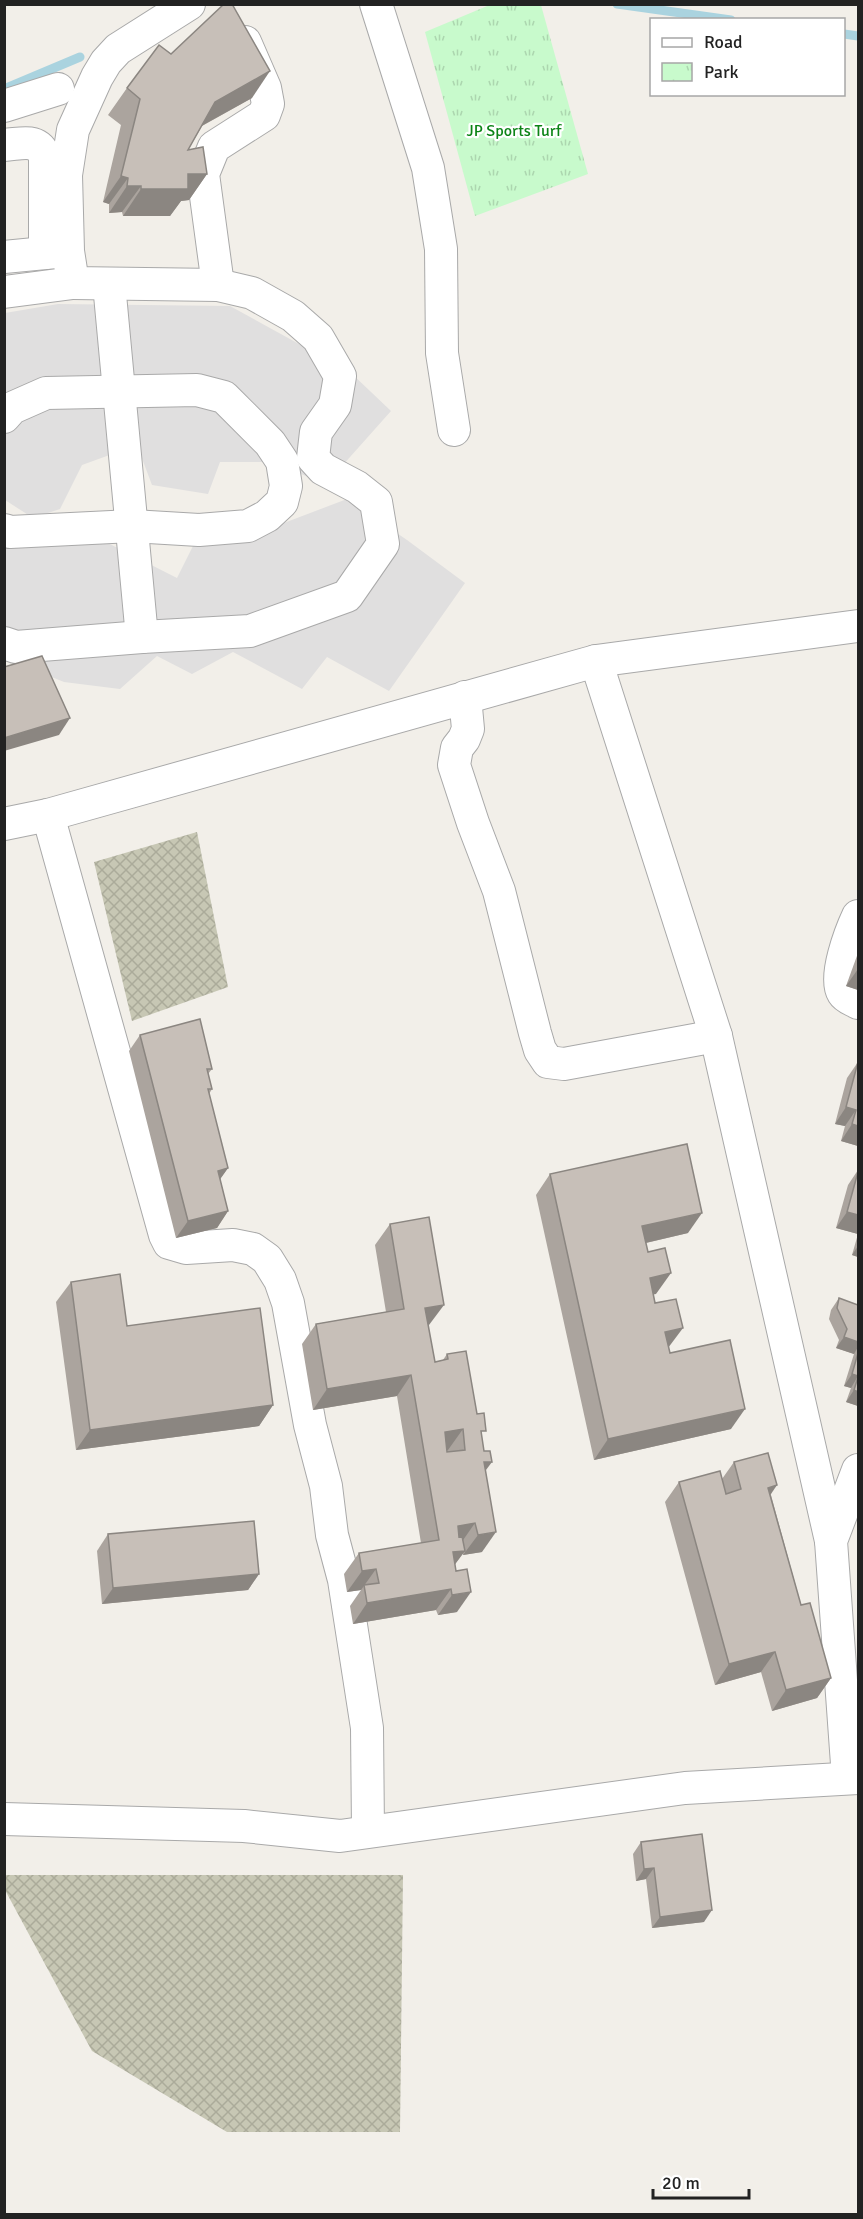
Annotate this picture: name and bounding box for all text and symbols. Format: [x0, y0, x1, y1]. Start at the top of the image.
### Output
legend [650, 18, 845, 96]
text: Road [704, 31, 743, 53]
text: Park [704, 61, 739, 83]
park label: JP Sports Turf [467, 121, 562, 141]
scale bar [653, 2162, 749, 2200]
text: 20 m [662, 2172, 700, 2194]

